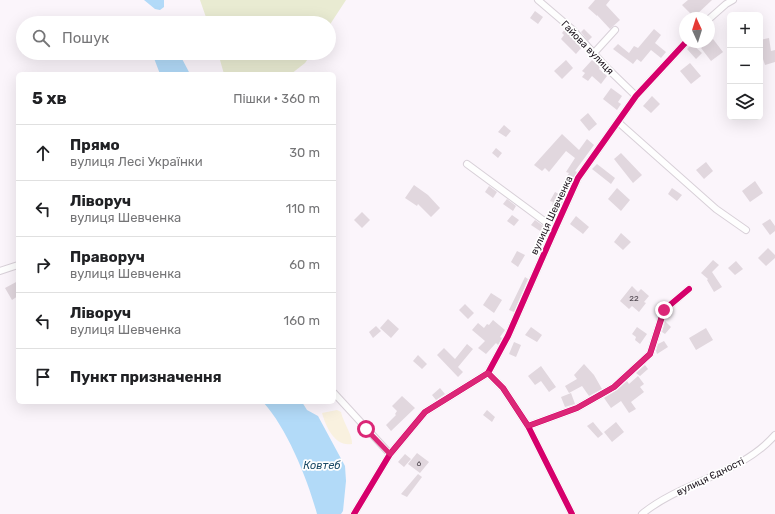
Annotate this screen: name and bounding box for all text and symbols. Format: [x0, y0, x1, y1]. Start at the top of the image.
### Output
north arrow [679, 12, 715, 48]
map controls [727, 12, 763, 120]
button: + [727, 12, 763, 48]
search box [16, 16, 336, 60]
street label: Гайова вулиця [558, 18, 616, 77]
icon: search [30, 27, 52, 49]
text: Пошук [62, 29, 109, 47]
button: − [727, 48, 763, 84]
button: layers [727, 84, 763, 120]
text: 5 хв [32, 88, 67, 108]
text: Пішки · 360 m [233, 91, 320, 106]
text: Прямо [70, 136, 120, 154]
icon: ahead [32, 142, 54, 164]
text: 30 m [289, 145, 320, 160]
text: вулиця Лесі Українки [70, 154, 203, 169]
street label: вулиця Шевченка [528, 174, 575, 257]
text: Ліворуч [70, 192, 131, 210]
icon: left [32, 198, 54, 220]
text: 110 m [286, 201, 320, 216]
text: вулиця Шевченка [70, 210, 181, 225]
text: Праворуч [70, 248, 145, 266]
icon: right [32, 254, 54, 276]
text: 60 m [289, 257, 320, 272]
text: вулиця Шевченка [70, 266, 181, 281]
house number: 22 [629, 294, 639, 303]
route end [655, 301, 673, 319]
text: Ліворуч [70, 304, 131, 322]
icon: left [32, 310, 54, 332]
text: 160 m [284, 313, 320, 328]
text: вулиця Шевченка [70, 322, 181, 337]
icon: arrive [32, 366, 54, 388]
text: Пункт призначення [70, 368, 222, 386]
route start [357, 420, 375, 438]
street label: вулиця Єдності [675, 455, 746, 499]
water label: Ковтеб [303, 459, 341, 472]
house number: 6 [417, 459, 422, 468]

